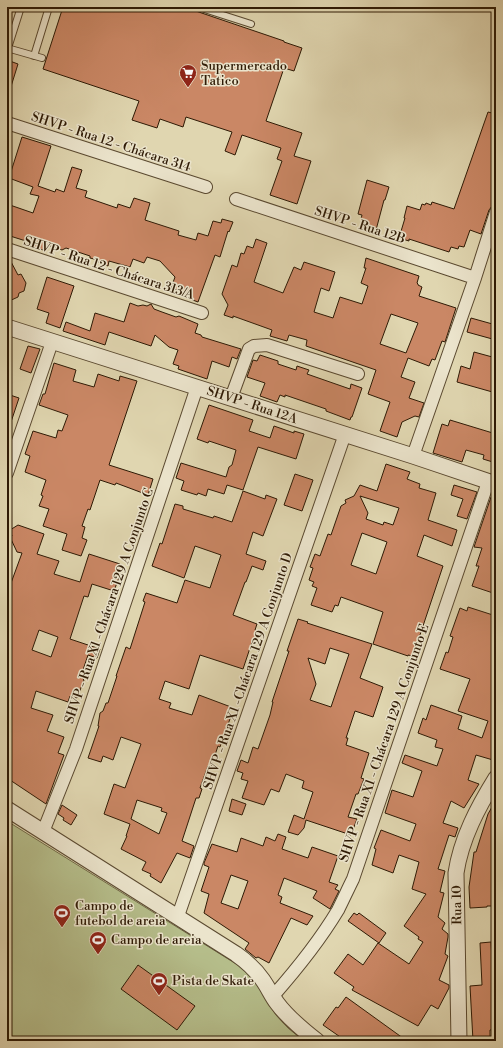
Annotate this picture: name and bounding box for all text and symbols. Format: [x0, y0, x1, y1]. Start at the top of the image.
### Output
place label: Supermercado Tatico [201, 58, 287, 89]
supermarket icon: Supermercado Tatico [178, 63, 198, 88]
street label: SHVP - Rua 12 - Chácara 314 [29, 109, 193, 175]
street label: SHVP - Rua 12B [313, 203, 407, 247]
street label: SHVP - Rua 12 - Chácara 313/A [22, 233, 197, 303]
street label: SHVP - Rua 12A [205, 383, 300, 428]
street label: SHVP - Rua X1 -Chácara 129 A Conjunto C [61, 486, 157, 726]
street label: SHVP - Rua X1 -Chácara 129 A Conjunto D [200, 551, 296, 791]
street label: SHVP - Rua X1 - Chácara 129 A Conjunto E [336, 622, 432, 864]
street label: Rua 10 [449, 885, 465, 925]
place label: Campo de futebol de areia [75, 898, 166, 929]
sports icon: Campo de futebol de areia [52, 903, 72, 928]
sports icon: Campo de areia [88, 930, 108, 955]
place label: Campo de areia [111, 932, 202, 948]
sports icon: Pista de Skate [149, 971, 169, 996]
place label: Pista de Skate [172, 973, 254, 989]

